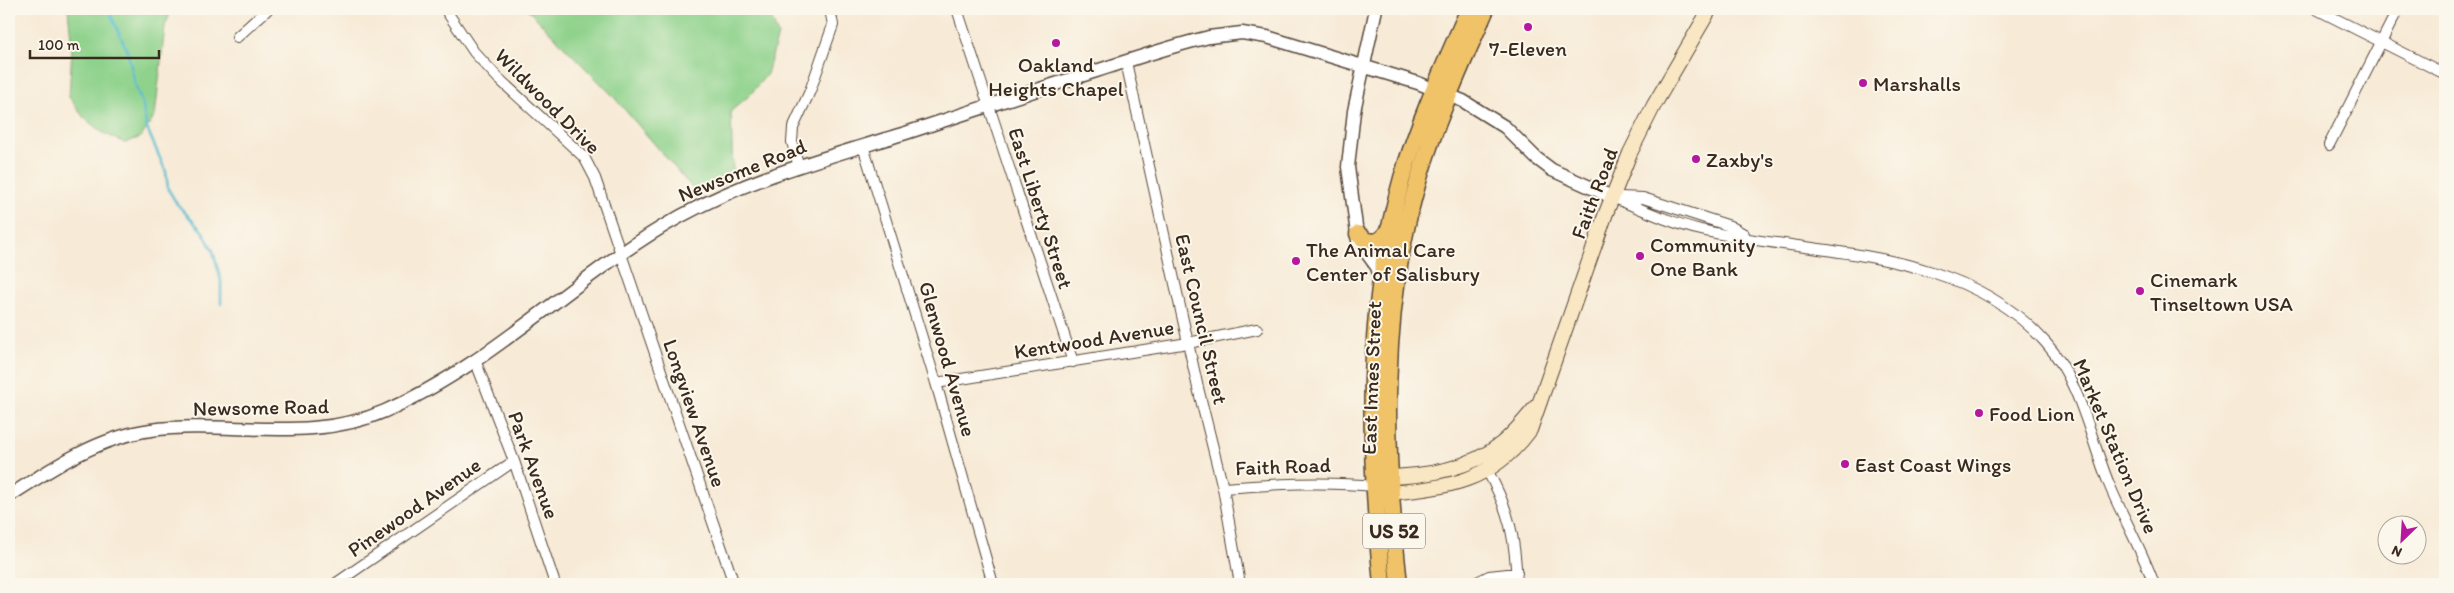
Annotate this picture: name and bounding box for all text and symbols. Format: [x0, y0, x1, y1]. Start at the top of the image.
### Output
marker: 7-Eleven [1522, 21, 1534, 33]
scale bar [30, 28, 159, 60]
text: 100 m [38, 36, 80, 54]
place label: 7-Eleven [1489, 36, 1567, 61]
marker: Oakland Heights Chapel [1050, 37, 1062, 49]
street label: Wildwood Drive [490, 43, 606, 159]
place label: Oakland Heights Chapel [988, 52, 1124, 101]
place label: Marshalls [1873, 71, 1961, 96]
marker: Marshalls [1857, 77, 1869, 89]
street label: East Liberty Street [1003, 124, 1079, 292]
street label: Newsome Road [674, 133, 810, 207]
street label: Faith Road [1565, 143, 1623, 242]
place label: Zaxby's [1706, 147, 1773, 172]
marker: Zaxby's [1690, 153, 1702, 165]
street label: East Council Street [1170, 231, 1234, 407]
place label: Community One Bank [1650, 232, 1755, 281]
place label: The Animal Care Center of Salisbury [1306, 237, 1480, 286]
marker: Community One Bank [1634, 250, 1646, 262]
marker: The Animal Care Center of Salisbury [1290, 255, 1302, 267]
place label: Cinemark Tinseltown USA [2150, 267, 2294, 316]
street label: Glenwood Avenue [914, 279, 982, 439]
marker: Cinemark Tinseltown USA [2134, 285, 2146, 297]
street label: East Innes Street [1356, 301, 1386, 455]
street label: Kentwood Avenue [1012, 314, 1176, 364]
street label: Longview Avenue [658, 336, 732, 490]
street label: Market Station Drive [2068, 355, 2164, 537]
street label: Newsome Road [193, 393, 330, 421]
place label: Food Lion [1989, 401, 2075, 426]
marker: Food Lion [1973, 407, 1985, 419]
street label: Park Avenue [503, 408, 565, 522]
street label: Pinewood Avenue [343, 452, 485, 562]
street label: Faith Road [1235, 452, 1332, 480]
place label: East Coast Wings [1855, 452, 2011, 477]
marker: East Coast Wings [1839, 458, 1851, 470]
road number: US 52 [1363, 514, 1425, 548]
north arrow [2376, 516, 2426, 566]
text: N [2389, 542, 2405, 561]

